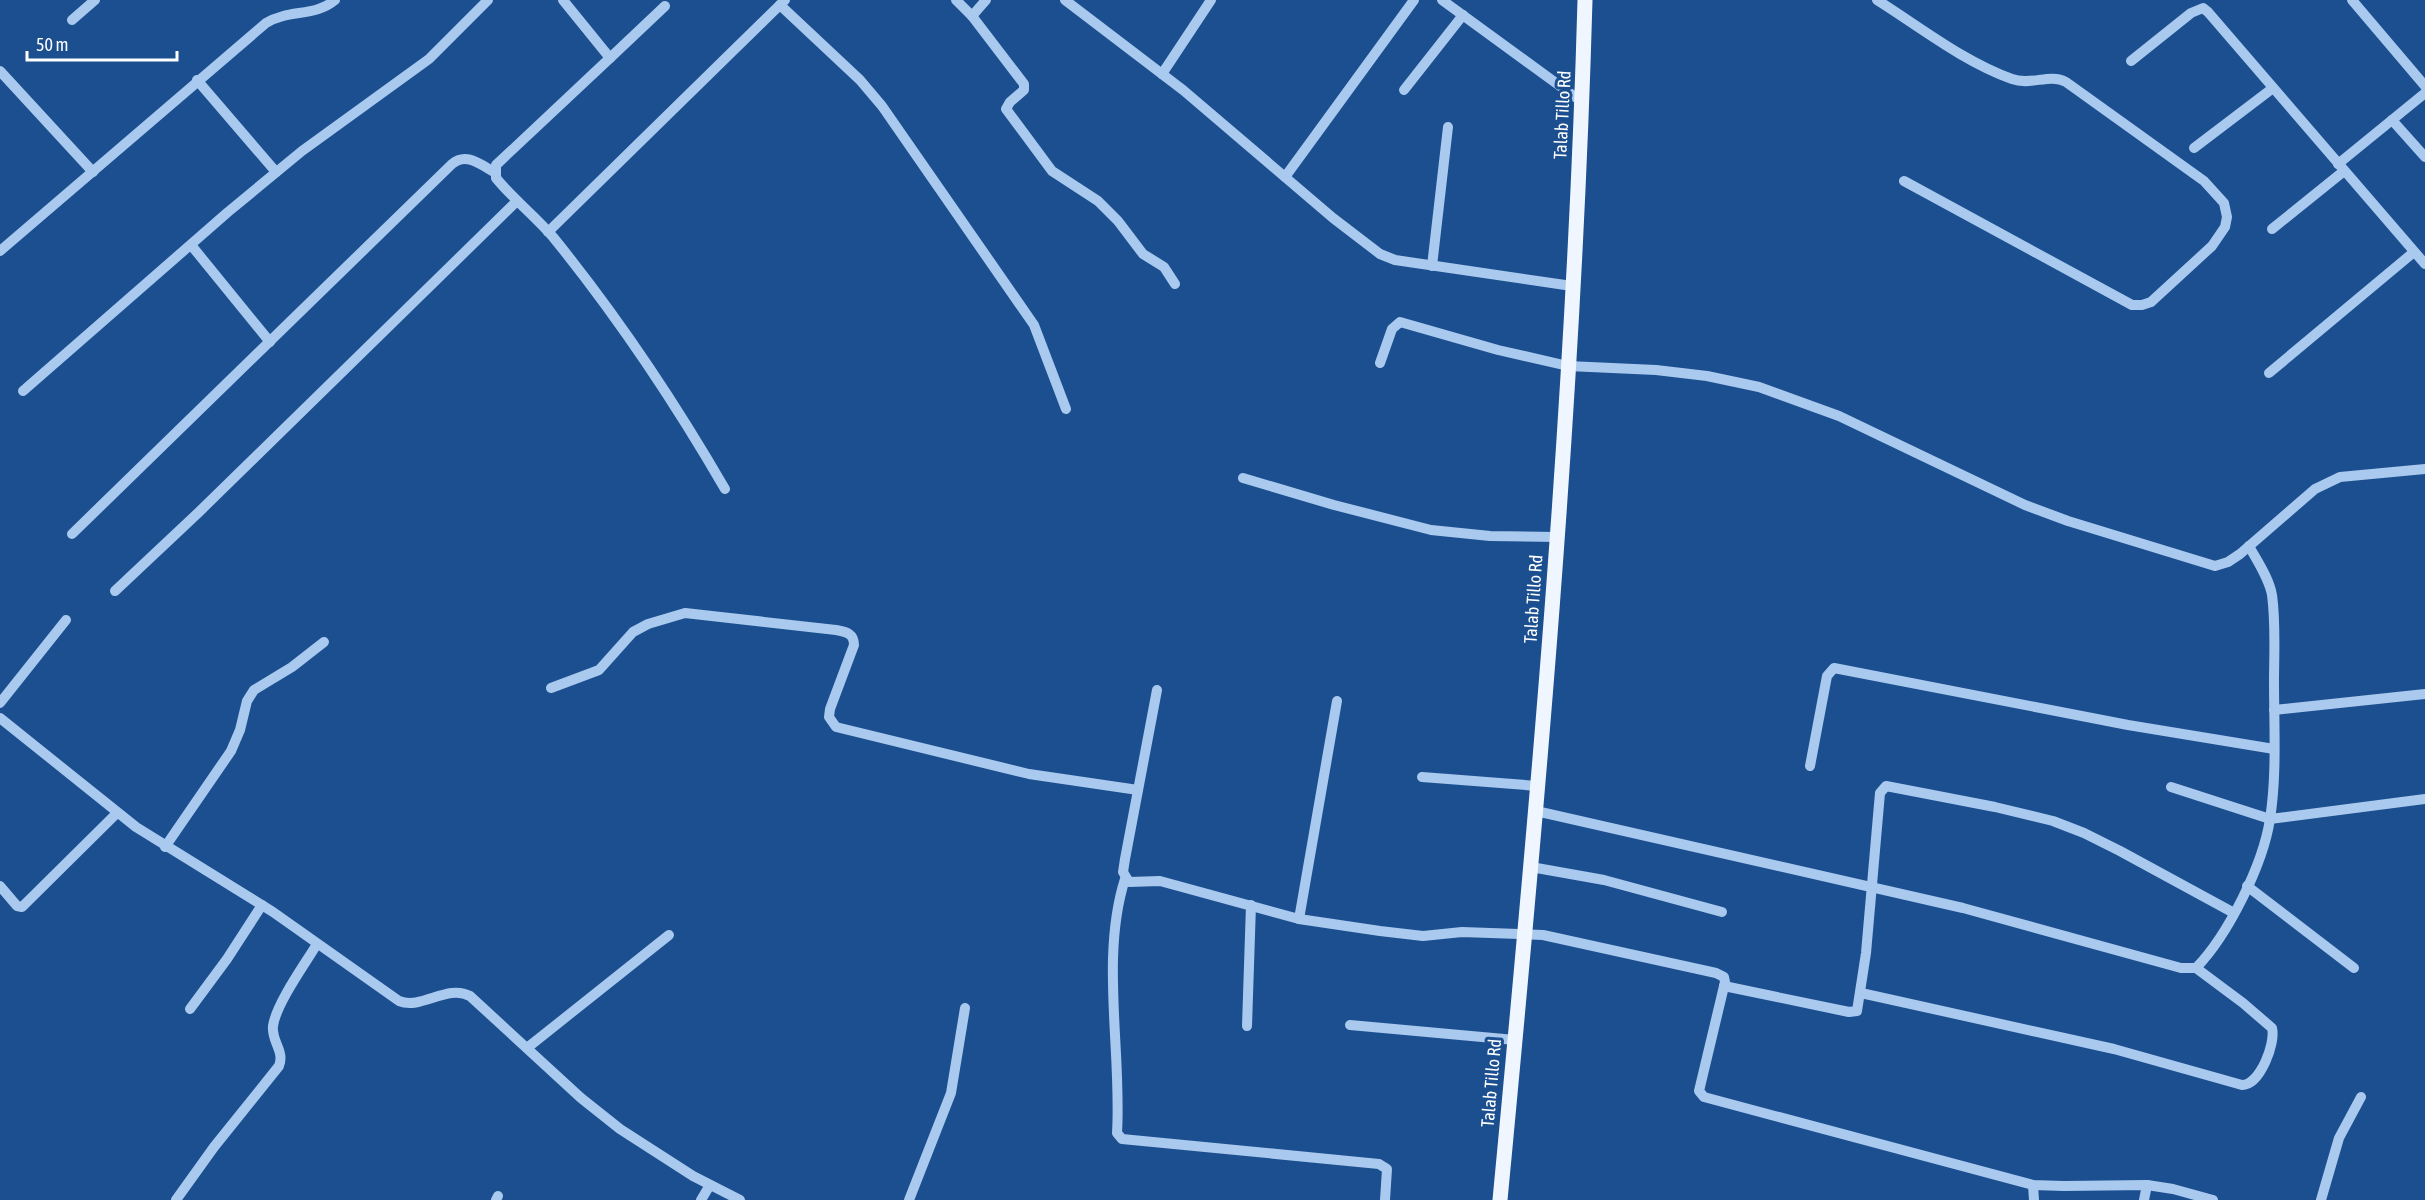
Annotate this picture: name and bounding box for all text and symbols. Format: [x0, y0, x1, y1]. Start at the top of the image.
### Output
scale bar [27, 24, 177, 62]
text: 50 m [36, 34, 68, 55]
street label: Talab Tillo Rd [1549, 70, 1575, 160]
street label: Talab Tillo Rd [1519, 554, 1547, 644]
street label: Talab Tillo Rd [1477, 1038, 1505, 1128]

